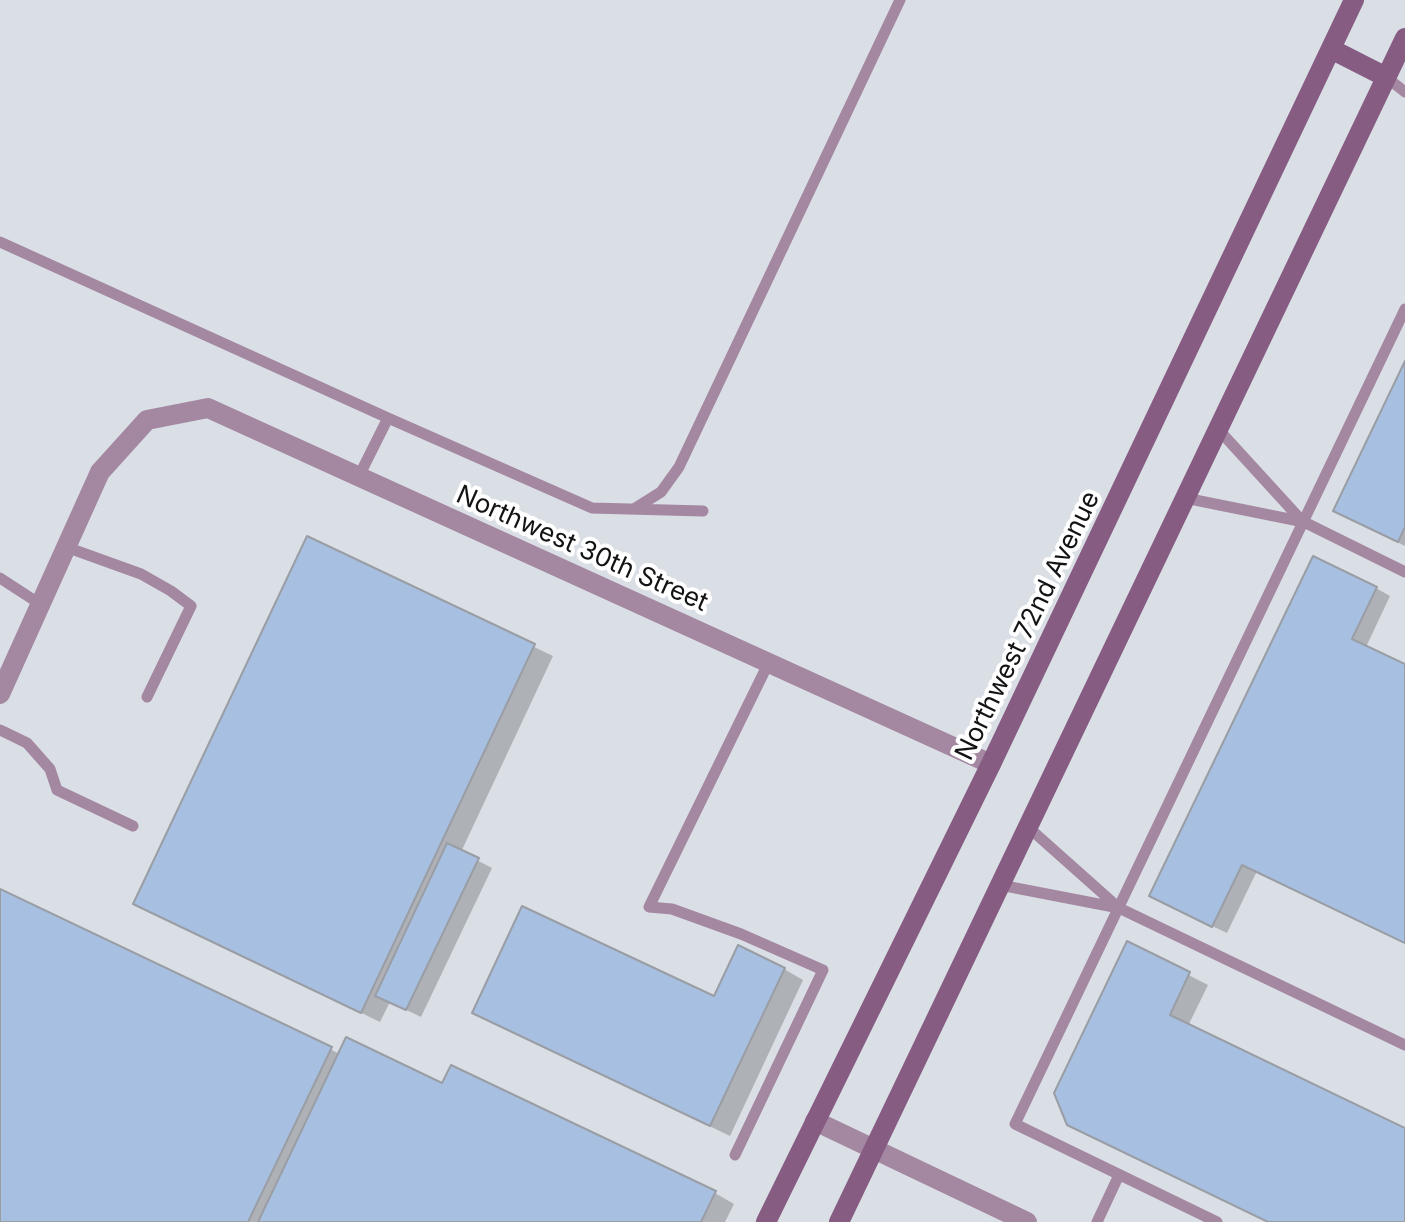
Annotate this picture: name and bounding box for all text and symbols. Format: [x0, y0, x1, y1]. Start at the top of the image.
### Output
street label: Northwest 30th Street [451, 479, 713, 619]
street label: Northwest 72nd Avenue [949, 486, 1107, 766]

